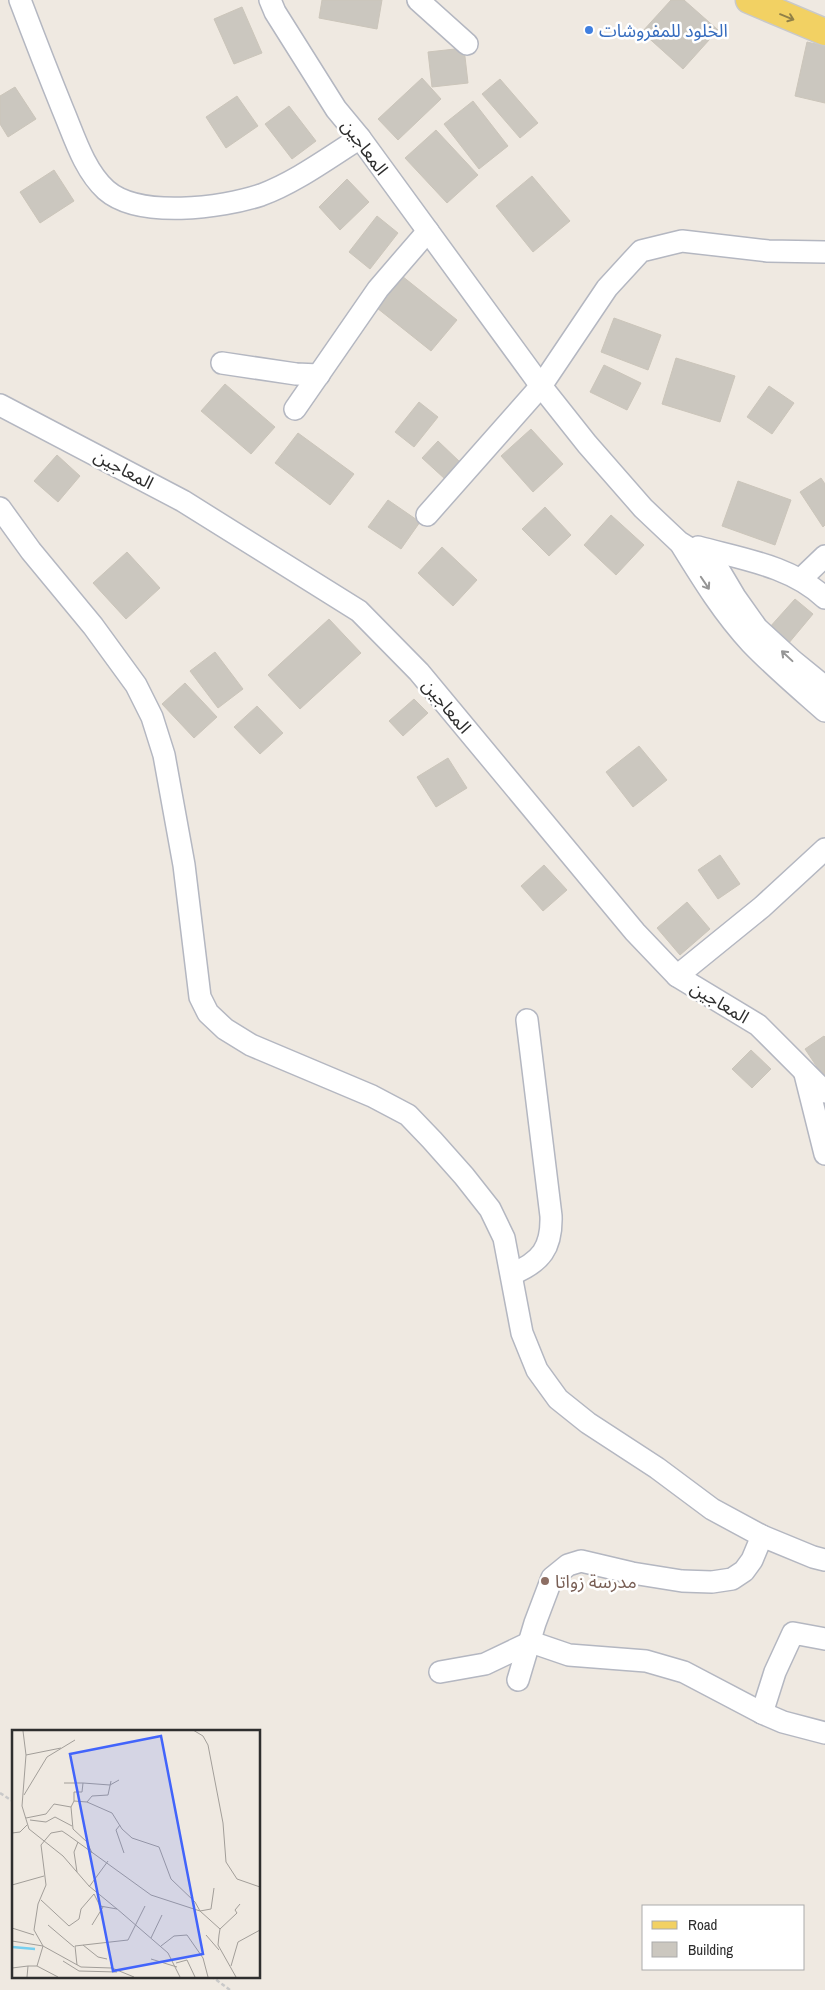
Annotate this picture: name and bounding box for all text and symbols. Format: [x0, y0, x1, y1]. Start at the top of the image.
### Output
one-way arrow [779, 13, 794, 22]
place label: الخلود للمفروشات [599, 18, 728, 43]
marker: الخلود للمفروشات [583, 24, 595, 36]
street label: المعاجين [336, 114, 394, 180]
street label: المعاجين [90, 443, 158, 495]
one-way arrow [700, 576, 710, 590]
one-way arrow [781, 650, 794, 662]
street label: المعاجين [417, 673, 477, 739]
street label: المعاجين [686, 975, 754, 1029]
place label: مدرسة زواتا [555, 1569, 637, 1594]
marker: مدرسة زواتا [539, 1575, 551, 1587]
inset map [12, 1730, 260, 1978]
legend [642, 1905, 805, 1970]
text: Road [688, 1914, 717, 1935]
text: Building [688, 1939, 733, 1960]

